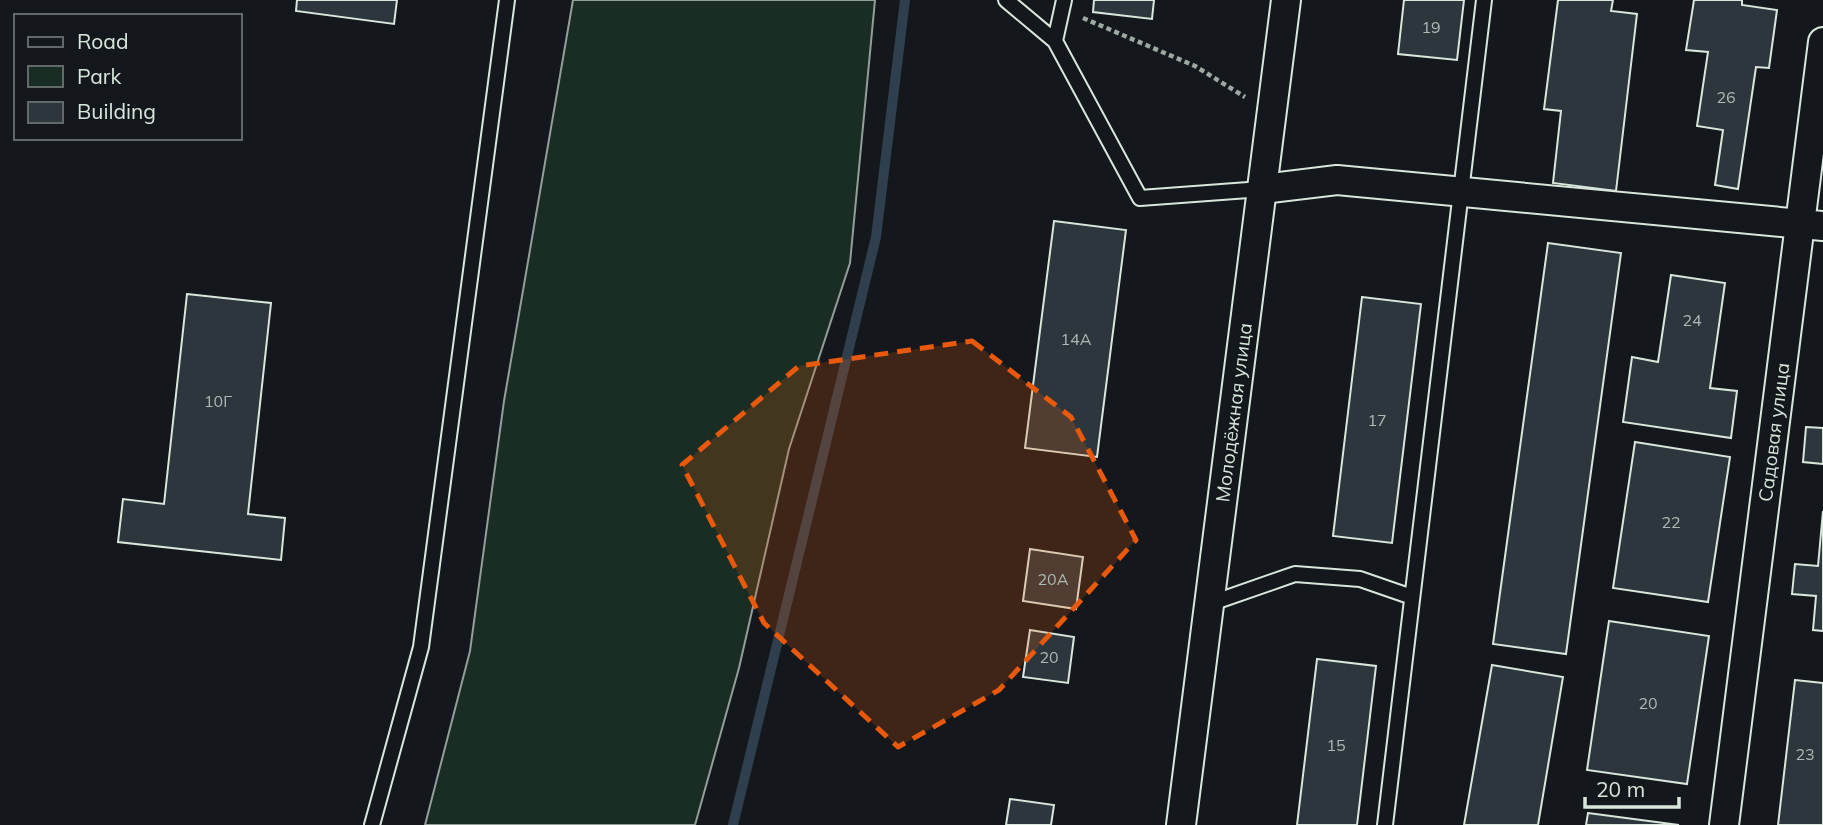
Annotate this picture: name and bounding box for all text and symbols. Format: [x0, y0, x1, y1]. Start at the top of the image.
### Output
legend [14, 14, 242, 140]
house number: 19 [1421, 17, 1441, 37]
text: Road [77, 28, 128, 54]
text: Park [77, 63, 121, 89]
house number: 26 [1716, 87, 1736, 107]
text: Building [77, 98, 156, 124]
house number: 24 [1682, 310, 1702, 330]
street label: Молодёжная улица [1210, 321, 1257, 503]
house number: 14А [1061, 329, 1092, 349]
street label: Садовая улица [1753, 361, 1794, 503]
house number: 10Г [204, 391, 232, 411]
house number: 17 [1367, 410, 1387, 430]
house number: 22 [1661, 512, 1681, 532]
house number: 20А [1038, 569, 1069, 589]
house number: 20 [1039, 647, 1059, 667]
house number: 20 [1638, 693, 1658, 713]
house number: 15 [1326, 735, 1346, 755]
house number: 23 [1795, 744, 1815, 764]
scale bar [1585, 766, 1680, 810]
text: 20 m [1596, 776, 1645, 802]

